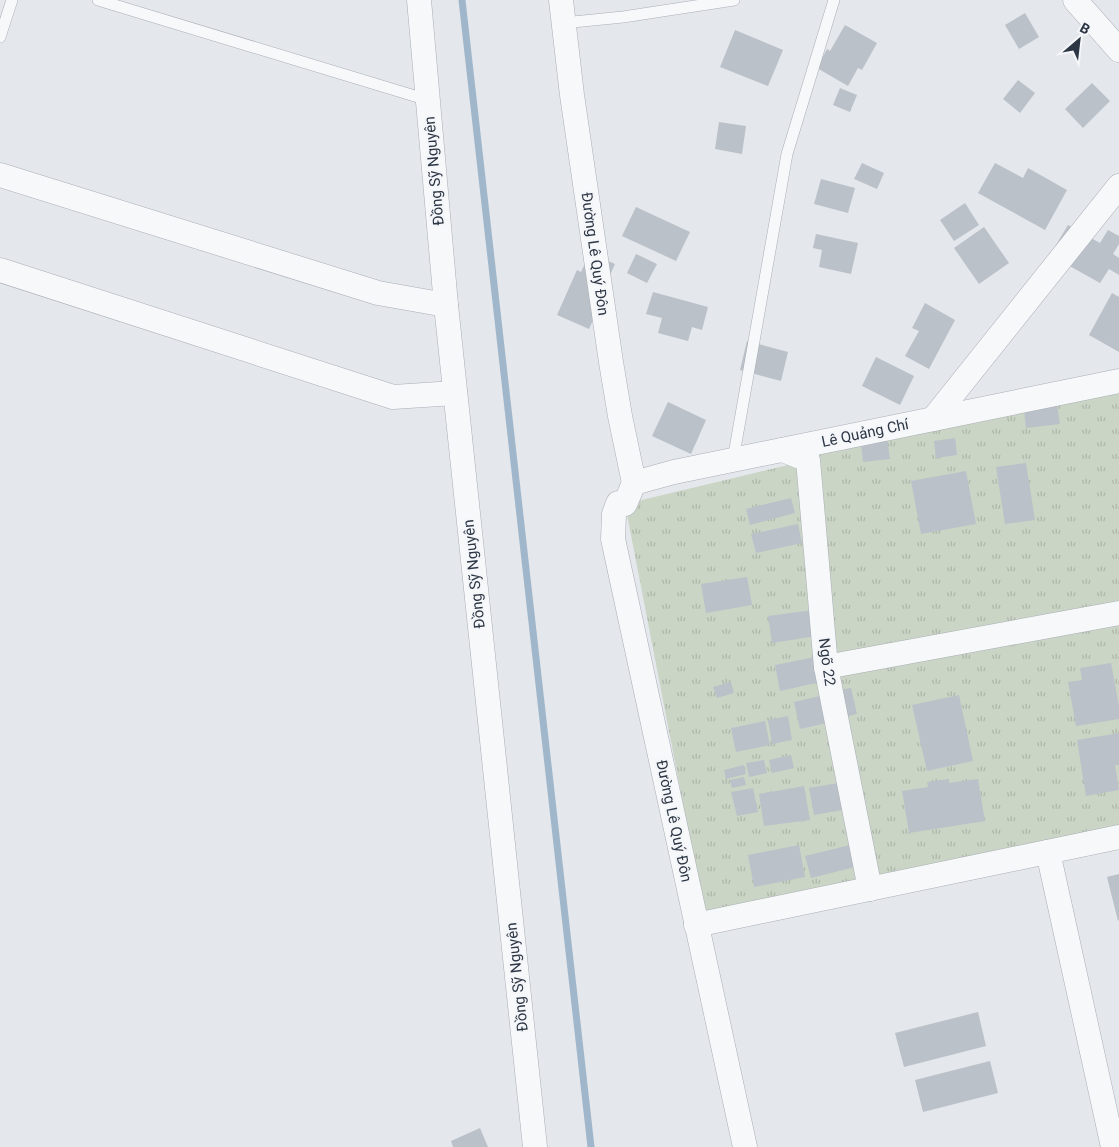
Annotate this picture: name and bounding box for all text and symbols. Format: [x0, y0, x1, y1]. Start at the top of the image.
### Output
north arrow [1054, 15, 1104, 65]
text: B [1077, 19, 1093, 38]
street label: Đồng Sỹ Nguyên [420, 116, 448, 226]
street label: Đường Lê Quý Đôn [577, 191, 613, 317]
street label: Lê Quảng Chí [820, 415, 911, 451]
street label: Đồng Sỹ Nguyên [459, 519, 489, 629]
street label: Ngõ 22 [815, 637, 839, 687]
street label: Đường Lê Quý Đôn [652, 758, 696, 884]
street label: Đồng Sỹ Nguyên [502, 922, 532, 1032]

